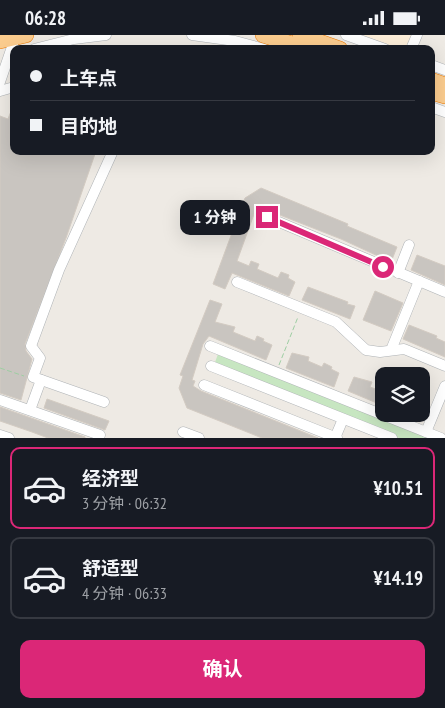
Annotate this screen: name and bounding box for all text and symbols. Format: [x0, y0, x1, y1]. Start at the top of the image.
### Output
text: 06:28 [25, 6, 66, 30]
text: 上车点 [60, 66, 117, 90]
text: 目的地 [60, 114, 117, 138]
callout: 1 分钟 [180, 199, 250, 235]
route end [256, 206, 278, 228]
text: 1 分钟 [194, 207, 236, 227]
route start [372, 256, 394, 278]
map controls [375, 367, 430, 422]
button: layers [375, 367, 430, 422]
icon: car [22, 466, 67, 511]
text: 经济型 [82, 466, 139, 490]
text: ¥10.51 [374, 476, 423, 500]
text: 3 分钟 · 06:32 [82, 493, 167, 513]
icon: car [22, 556, 67, 601]
text: 舒适型 [82, 556, 139, 580]
text: ¥14.19 [374, 566, 423, 590]
text: 4 分钟 · 06:33 [82, 583, 167, 603]
button: 确认 [20, 640, 425, 698]

